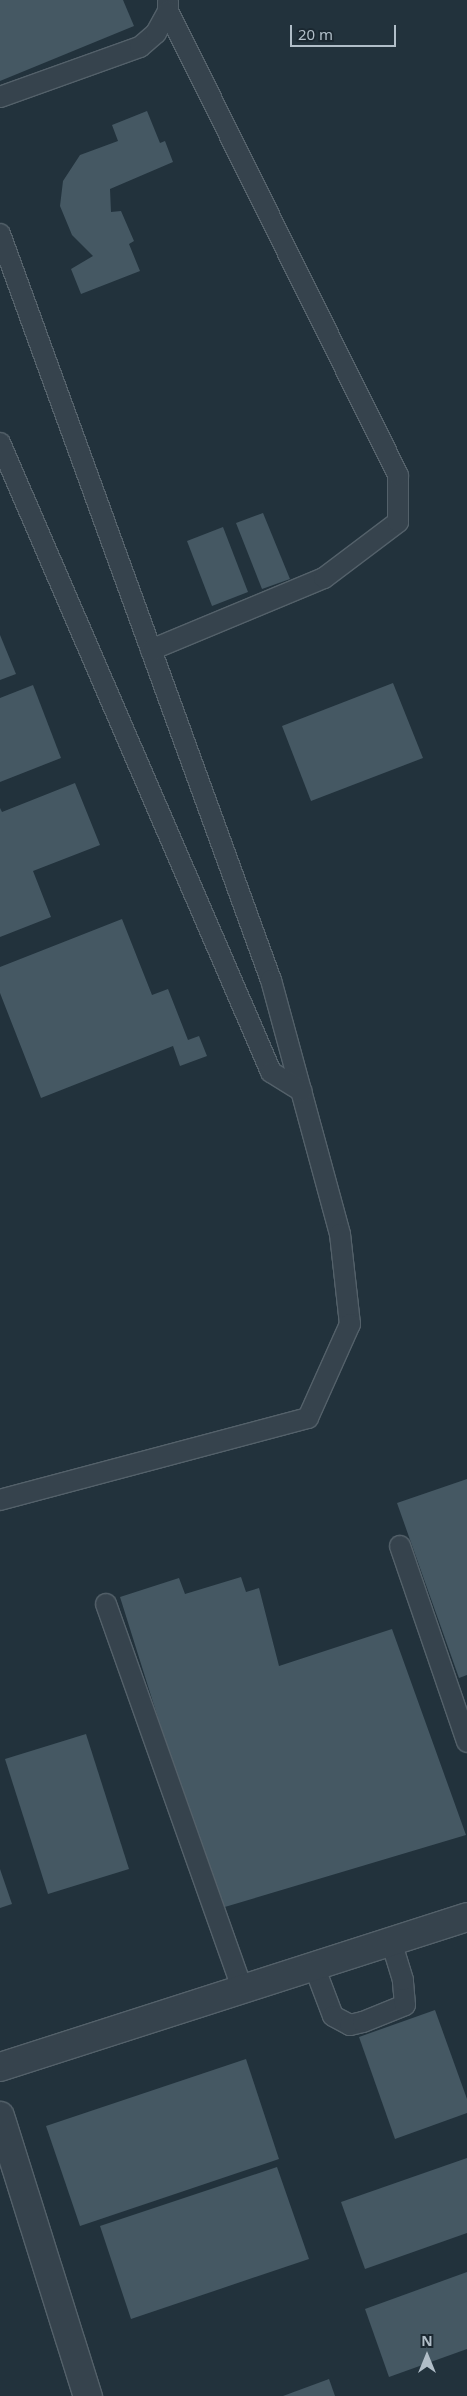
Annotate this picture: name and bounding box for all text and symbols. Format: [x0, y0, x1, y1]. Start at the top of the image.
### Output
scale bar [292, 15, 398, 47]
text: 20 m [298, 24, 333, 44]
north arrow [402, 2331, 452, 2381]
text: N [421, 2331, 433, 2350]

